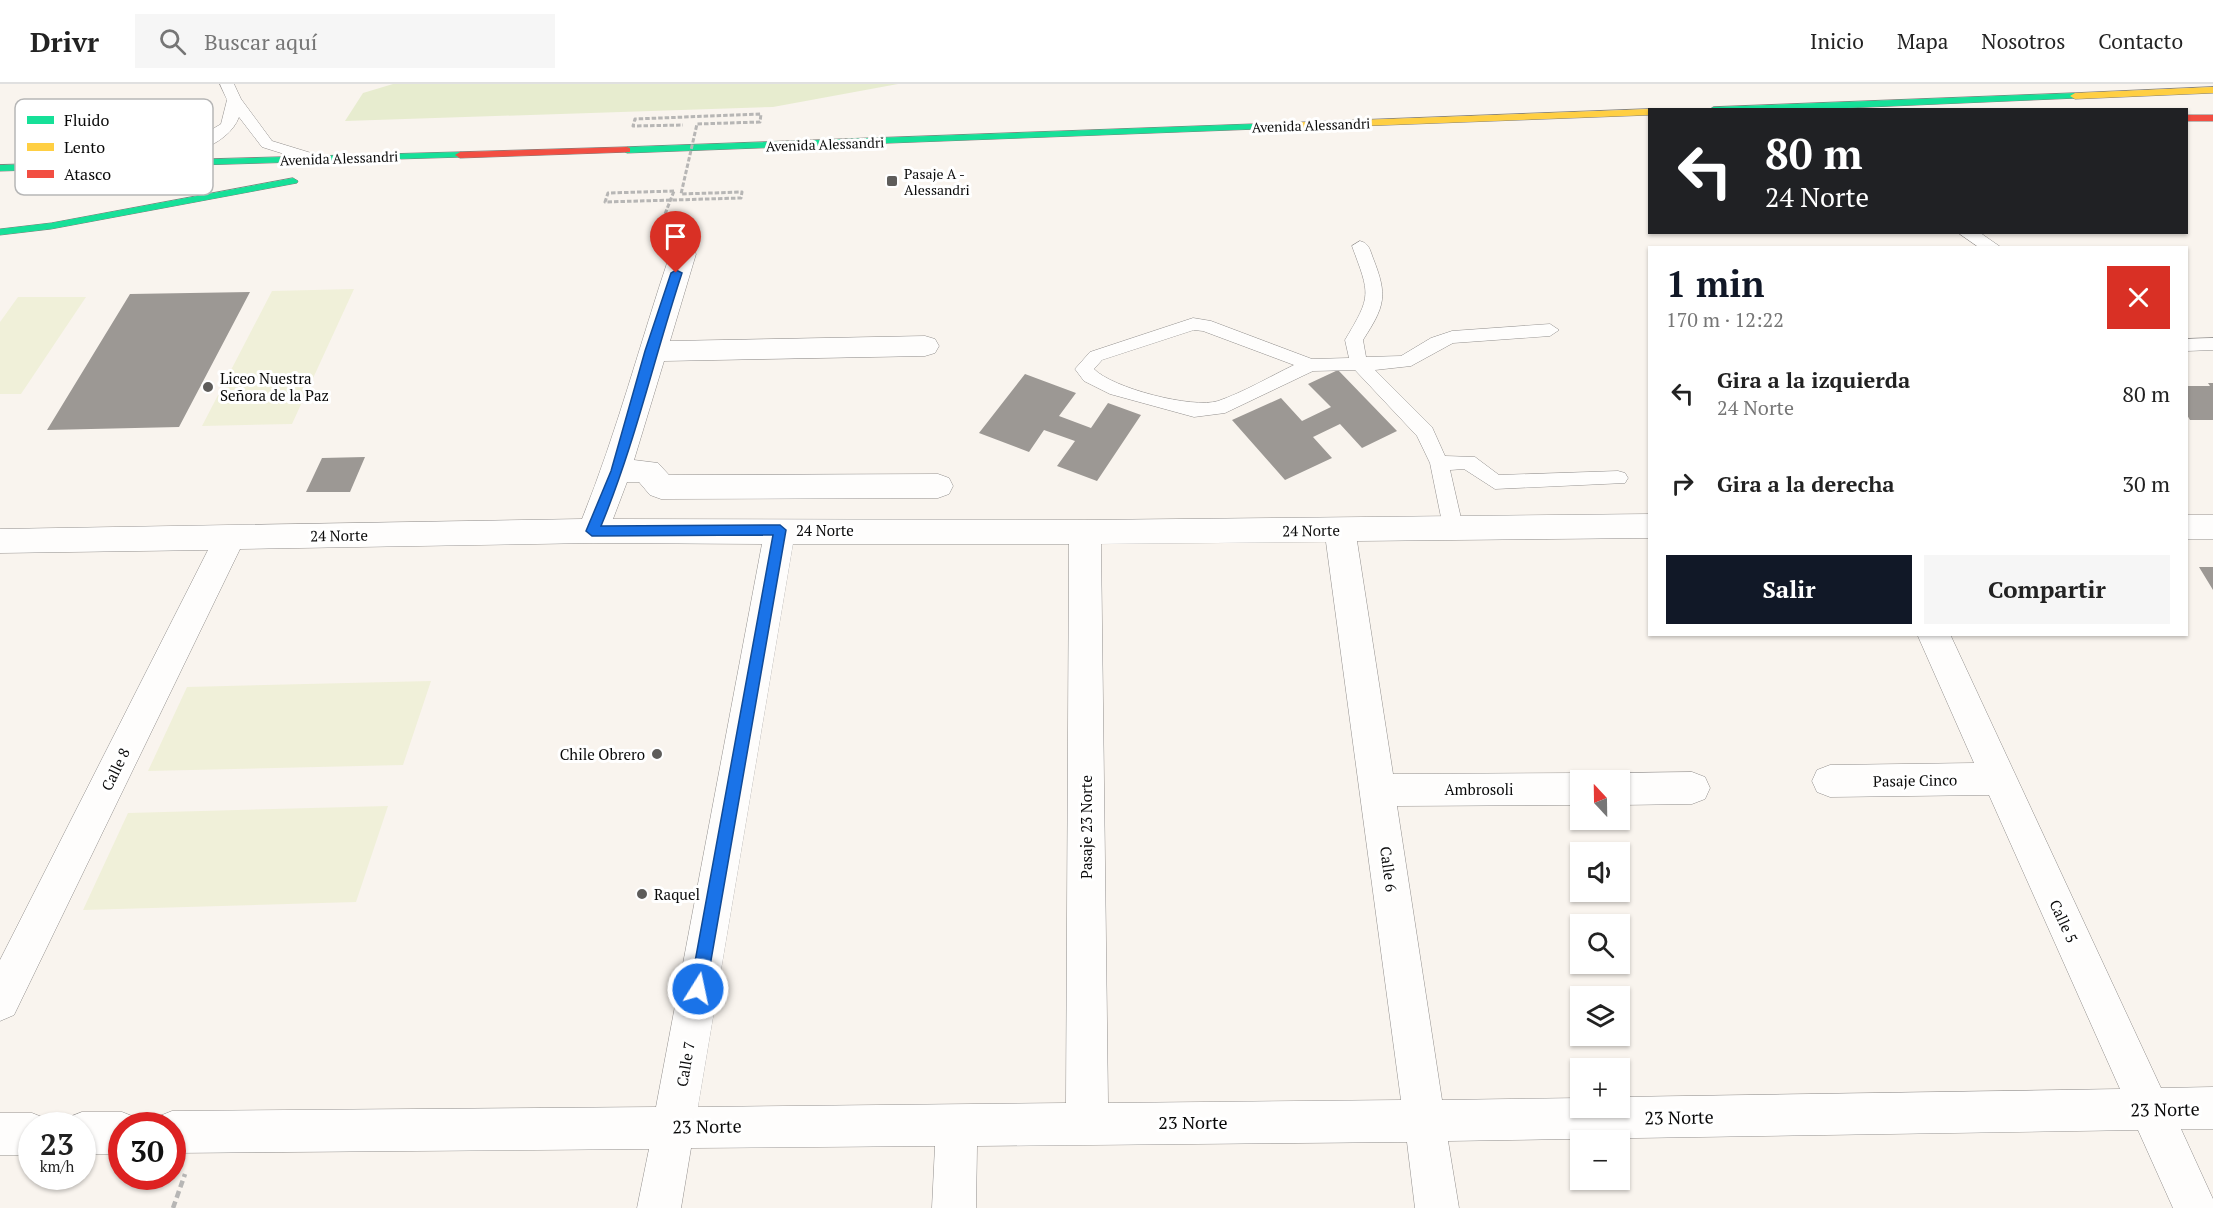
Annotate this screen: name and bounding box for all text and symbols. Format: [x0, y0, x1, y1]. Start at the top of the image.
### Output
search box [135, 14, 555, 68]
text: Drivr [30, 23, 99, 60]
icon: search [156, 25, 189, 58]
text: Buscar aquí [204, 27, 317, 56]
text: Inicio [1810, 27, 1864, 55]
text: Mapa [1897, 27, 1948, 55]
text: Nosotros [1981, 27, 2065, 55]
text: Contacto [2098, 27, 2183, 55]
legend [15, 99, 213, 195]
text: Fluido [64, 109, 109, 131]
street label: Avenida Alessandri [1251, 113, 1371, 137]
text: 80 m [1765, 125, 1863, 181]
street label: Avenida Alessandri [765, 132, 885, 156]
icon: left [1666, 132, 1744, 210]
text: Lento [64, 136, 105, 158]
street label: Avenida Alessandri [279, 146, 399, 170]
text: Atasco [64, 163, 111, 185]
place label: Pasaje A - Alessandri [904, 164, 970, 199]
marker: Pasaje A - Alessandri [885, 174, 899, 188]
text: 24 Norte [1765, 179, 1869, 215]
pin [650, 211, 701, 273]
icon: arrive [659, 220, 692, 253]
text: 1 min [1666, 260, 1764, 307]
button: close [2107, 266, 2170, 329]
text: 170 m · 12:22 [1666, 306, 1784, 333]
text: Gira a la izquierda [1717, 365, 1910, 394]
place label: Liceo Nuestra Señora de la Paz [220, 368, 329, 405]
icon: left [1666, 377, 1699, 410]
text: 80 m [2122, 379, 2170, 408]
marker: Liceo Nuestra Señora de la Paz [201, 380, 215, 394]
text: 24 Norte [1717, 394, 1794, 421]
icon: right [1666, 467, 1699, 500]
text: Gira a la derecha [1717, 469, 1895, 498]
text: 30 m [2122, 469, 2170, 498]
street label: 24 Norte [1282, 519, 1340, 541]
street label: 24 Norte [796, 520, 854, 540]
street label: 24 Norte [310, 524, 368, 546]
button: Salir [1666, 555, 1912, 624]
button: Compartir [1924, 555, 2170, 624]
street label: Calle 8 [96, 744, 134, 794]
place label: Chile Obrero [560, 744, 645, 764]
marker: Chile Obrero [650, 747, 664, 761]
street label: Pasaje Cinco [1873, 769, 1957, 791]
north arrow [1570, 770, 1630, 830]
map controls [1570, 770, 1630, 1190]
street label: Pasaje 23 Norte [1076, 775, 1096, 879]
street label: Ambrosoli [1444, 779, 1514, 799]
button: sound [1570, 842, 1630, 902]
street label: Calle 6 [1376, 845, 1402, 893]
place label: Raquel [654, 884, 700, 904]
marker: Raquel [635, 887, 649, 901]
street label: Calle 5 [2045, 896, 2083, 946]
button: search [1570, 914, 1630, 974]
position arrow [666, 957, 730, 1021]
button: layers [1570, 986, 1630, 1046]
street label: Calle 7 [671, 1040, 699, 1088]
button: + [1570, 1058, 1630, 1118]
street label: 23 Norte [2130, 1096, 2200, 1122]
street label: 23 Norte [1644, 1104, 1714, 1130]
street label: 23 Norte [1158, 1110, 1228, 1134]
speed limit sign: 30 [108, 1112, 186, 1190]
street label: 23 Norte [672, 1113, 742, 1139]
text: 23 [40, 1124, 74, 1164]
button: − [1570, 1130, 1630, 1190]
text: km/h [40, 1156, 74, 1176]

